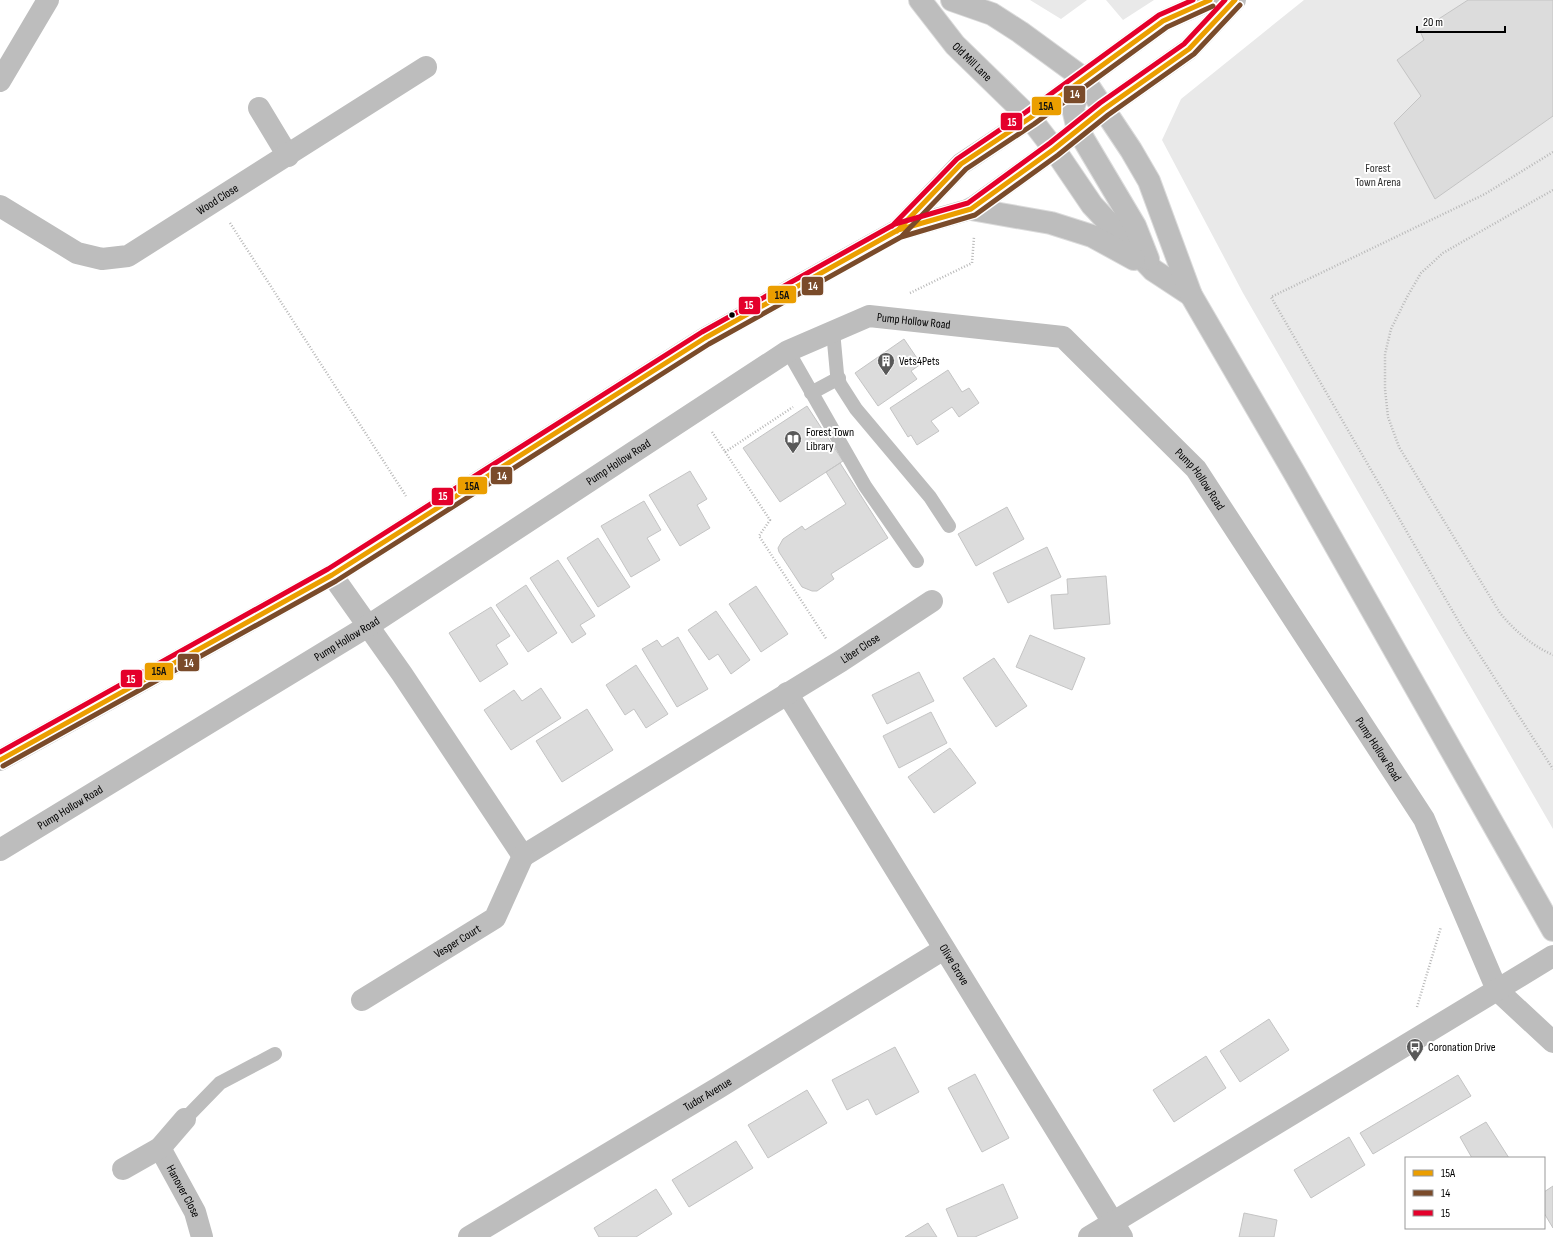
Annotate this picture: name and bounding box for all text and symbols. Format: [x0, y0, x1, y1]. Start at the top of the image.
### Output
scale bar [1417, 8, 1505, 34]
text: 20 m [1423, 15, 1443, 30]
street label: Old Mill Lane [949, 39, 995, 85]
line badge: 14 [1063, 85, 1086, 104]
text: 14 [1070, 88, 1080, 101]
line badge: 15A [1031, 96, 1062, 116]
text: 15A [1039, 100, 1054, 113]
line badge: 15 [1000, 112, 1023, 131]
text: 15 [1007, 116, 1017, 129]
park label: Forest Town Arena [1355, 161, 1401, 190]
street label: Wood Close [194, 180, 241, 218]
line badge: 14 [801, 276, 824, 296]
text: 14 [808, 280, 818, 293]
line badge: 15A [767, 285, 797, 304]
text: 15A [775, 289, 790, 302]
line badge: 15 [738, 296, 761, 315]
text: 15 [744, 299, 754, 312]
street label: Pump Hollow Road [876, 309, 951, 332]
unlabelled marker [727, 310, 737, 320]
building icon: Vets4Pets [876, 351, 896, 376]
place label: Vets4Pets [899, 354, 940, 369]
place label: Forest Town Library [806, 425, 854, 454]
library icon: Forest Town Library [783, 429, 803, 454]
street label: Pump Hollow Road [583, 436, 653, 489]
street label: Pump Hollow Road [1172, 445, 1228, 513]
line badge: 14 [490, 466, 513, 485]
text: 14 [497, 470, 507, 483]
line badge: 15A [457, 476, 488, 495]
text: 15A [465, 480, 480, 493]
line badge: 15 [431, 487, 454, 506]
text: 15 [438, 490, 448, 503]
street label: Pump Hollow Road [311, 613, 382, 665]
street label: Liber Close [838, 630, 883, 667]
line badge: 14 [177, 653, 200, 672]
text: 14 [184, 657, 194, 670]
line badge: 15A [144, 662, 174, 681]
text: 15A [152, 665, 167, 678]
line badge: 15 [120, 669, 143, 688]
text: 15 [126, 673, 136, 686]
street label: Pump Hollow Road [1352, 714, 1405, 784]
street label: Pump Hollow Road [35, 782, 106, 833]
street label: Vesper Court [431, 921, 484, 961]
street label: Olive Grove [936, 941, 973, 988]
bus stop icon: Coronation Drive [1405, 1037, 1425, 1062]
place label: Coronation Drive [1428, 1040, 1496, 1055]
street label: Tudor Avenue [681, 1074, 735, 1115]
legend [1405, 1157, 1545, 1229]
street label: Hanover Close [163, 1162, 204, 1219]
text: 15A [1441, 1166, 1456, 1181]
text: 14 [1441, 1186, 1450, 1201]
text: 15 [1441, 1206, 1450, 1221]

